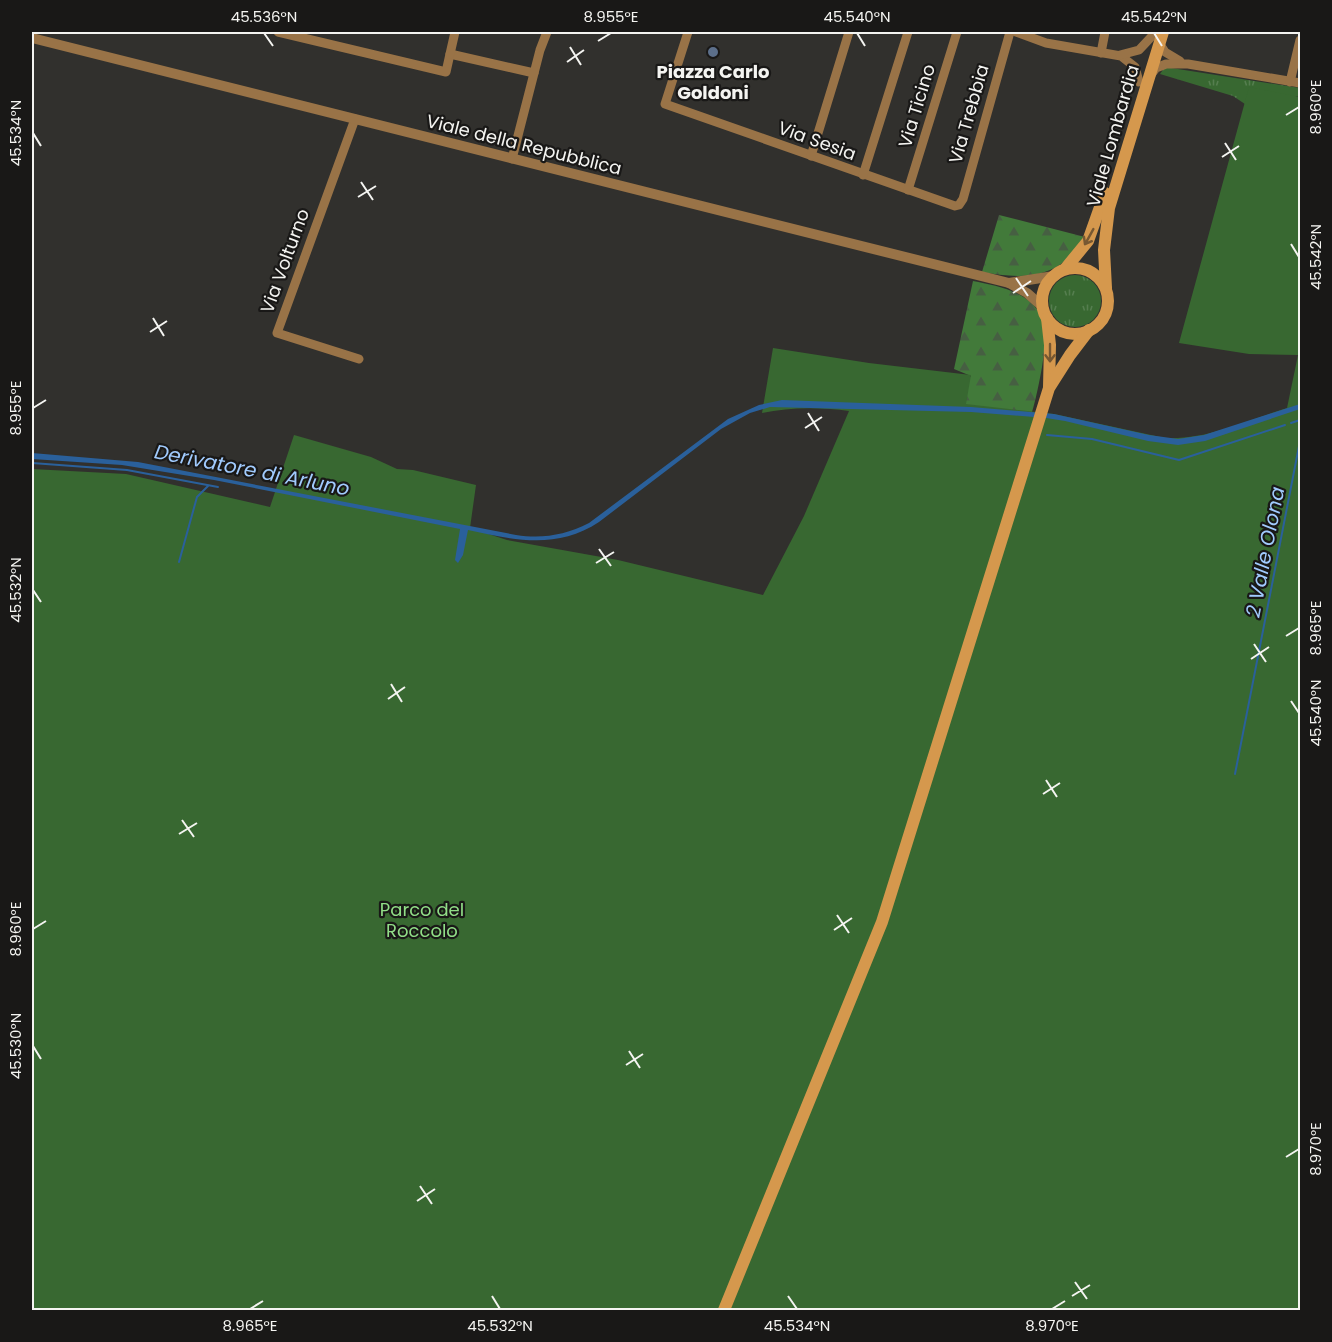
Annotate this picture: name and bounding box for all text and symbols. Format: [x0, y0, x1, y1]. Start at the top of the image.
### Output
text: 45.536°N [231, 6, 297, 27]
text: 8.955°E [584, 6, 638, 27]
text: 45.540°N [824, 6, 890, 27]
text: 45.542°N [1121, 6, 1187, 27]
marker: Piazza Carlo Goldoni [706, 45, 720, 59]
place label: Piazza Carlo Goldoni [656, 59, 770, 105]
street label: Via Ticino [892, 61, 941, 151]
street label: Via Trebbia [942, 61, 995, 166]
street label: Viale Lombardia [1080, 62, 1145, 210]
text: 8.960°E [1305, 80, 1326, 134]
text: 45.534°N [5, 100, 26, 166]
street label: Viale della Repubblica [424, 108, 624, 181]
street label: Via Sesia [775, 115, 860, 166]
street label: Via Volturno [254, 205, 315, 317]
text: 45.542°N [1305, 224, 1326, 290]
one-way arrow [1083, 228, 1094, 246]
one-way arrow [1044, 342, 1056, 362]
text: 8.955°E [5, 381, 26, 435]
water label: Derivatore di Arluno [152, 437, 352, 503]
water label: 2 Valle Olona [1239, 484, 1291, 620]
text: 45.532°N [5, 557, 26, 623]
text: 8.965°E [1305, 601, 1326, 655]
text: 45.540°N [1305, 680, 1326, 746]
park label: Parco del Roccolo [380, 897, 464, 943]
text: 8.960°E [5, 902, 26, 956]
text: 45.530°N [5, 1013, 26, 1079]
text: 8.970°E [1305, 1122, 1326, 1176]
text: 8.965°E [223, 1315, 277, 1336]
text: 45.532°N [467, 1315, 533, 1336]
text: 45.534°N [764, 1315, 830, 1336]
text: 8.970°E [1025, 1315, 1079, 1336]

